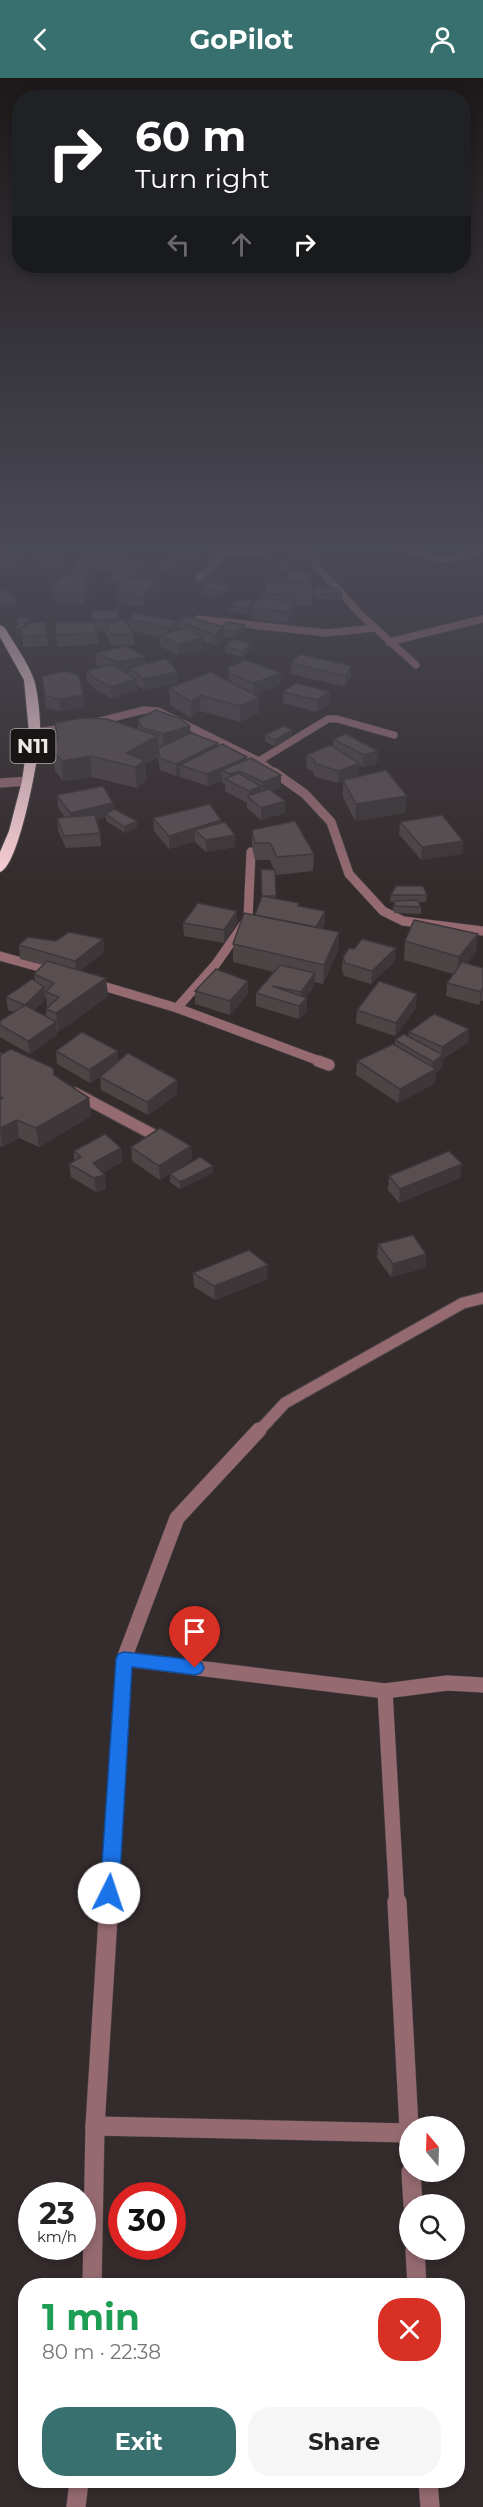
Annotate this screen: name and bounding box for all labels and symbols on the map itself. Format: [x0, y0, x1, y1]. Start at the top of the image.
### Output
road number: N11 [10, 729, 56, 763]
pin [169, 1606, 220, 1668]
position arrow [77, 1861, 141, 1925]
north arrow [399, 2116, 465, 2182]
speed limit sign: 30 [108, 2182, 186, 2260]

